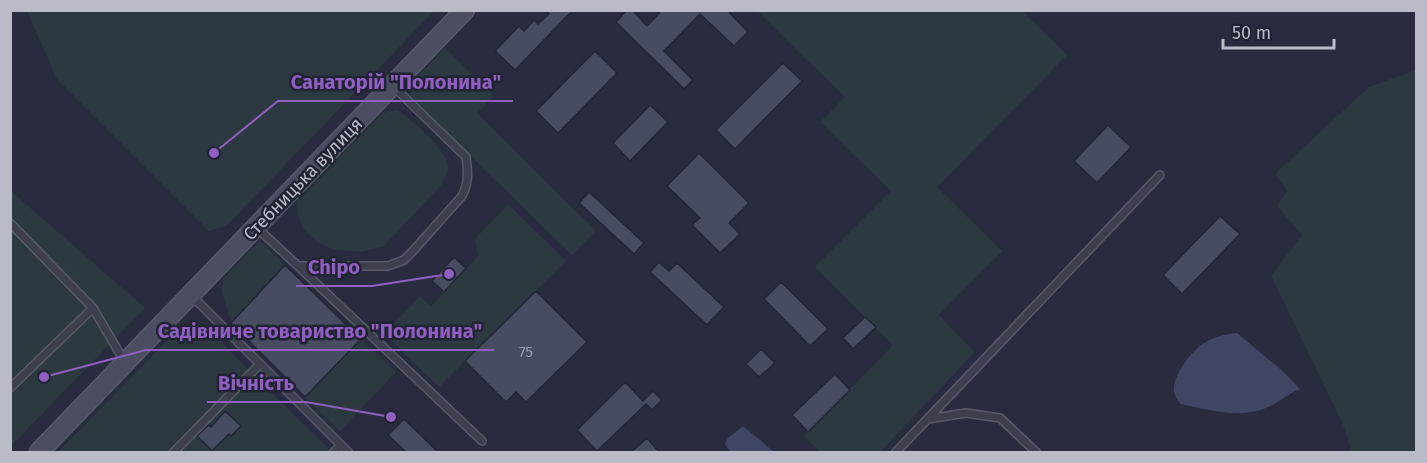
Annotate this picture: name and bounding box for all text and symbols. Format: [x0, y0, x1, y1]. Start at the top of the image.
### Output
scale bar [1223, 12, 1334, 50]
text: 50 m [1232, 22, 1271, 44]
callout: Санаторій "Полонина" [278, 63, 513, 101]
text: Санаторій "Полонина" [291, 70, 501, 94]
street label: Стебницька вулиця [239, 113, 367, 245]
callout: Chipo [296, 248, 372, 286]
text: Chipo [308, 255, 360, 279]
callout: Садівниче товариство "Полонина" [146, 312, 494, 350]
text: Садівниче товариство "Полонина" [158, 319, 482, 343]
house number: 75 [519, 343, 533, 361]
callout: Вічність [207, 364, 306, 402]
text: Вічність [218, 371, 294, 395]

